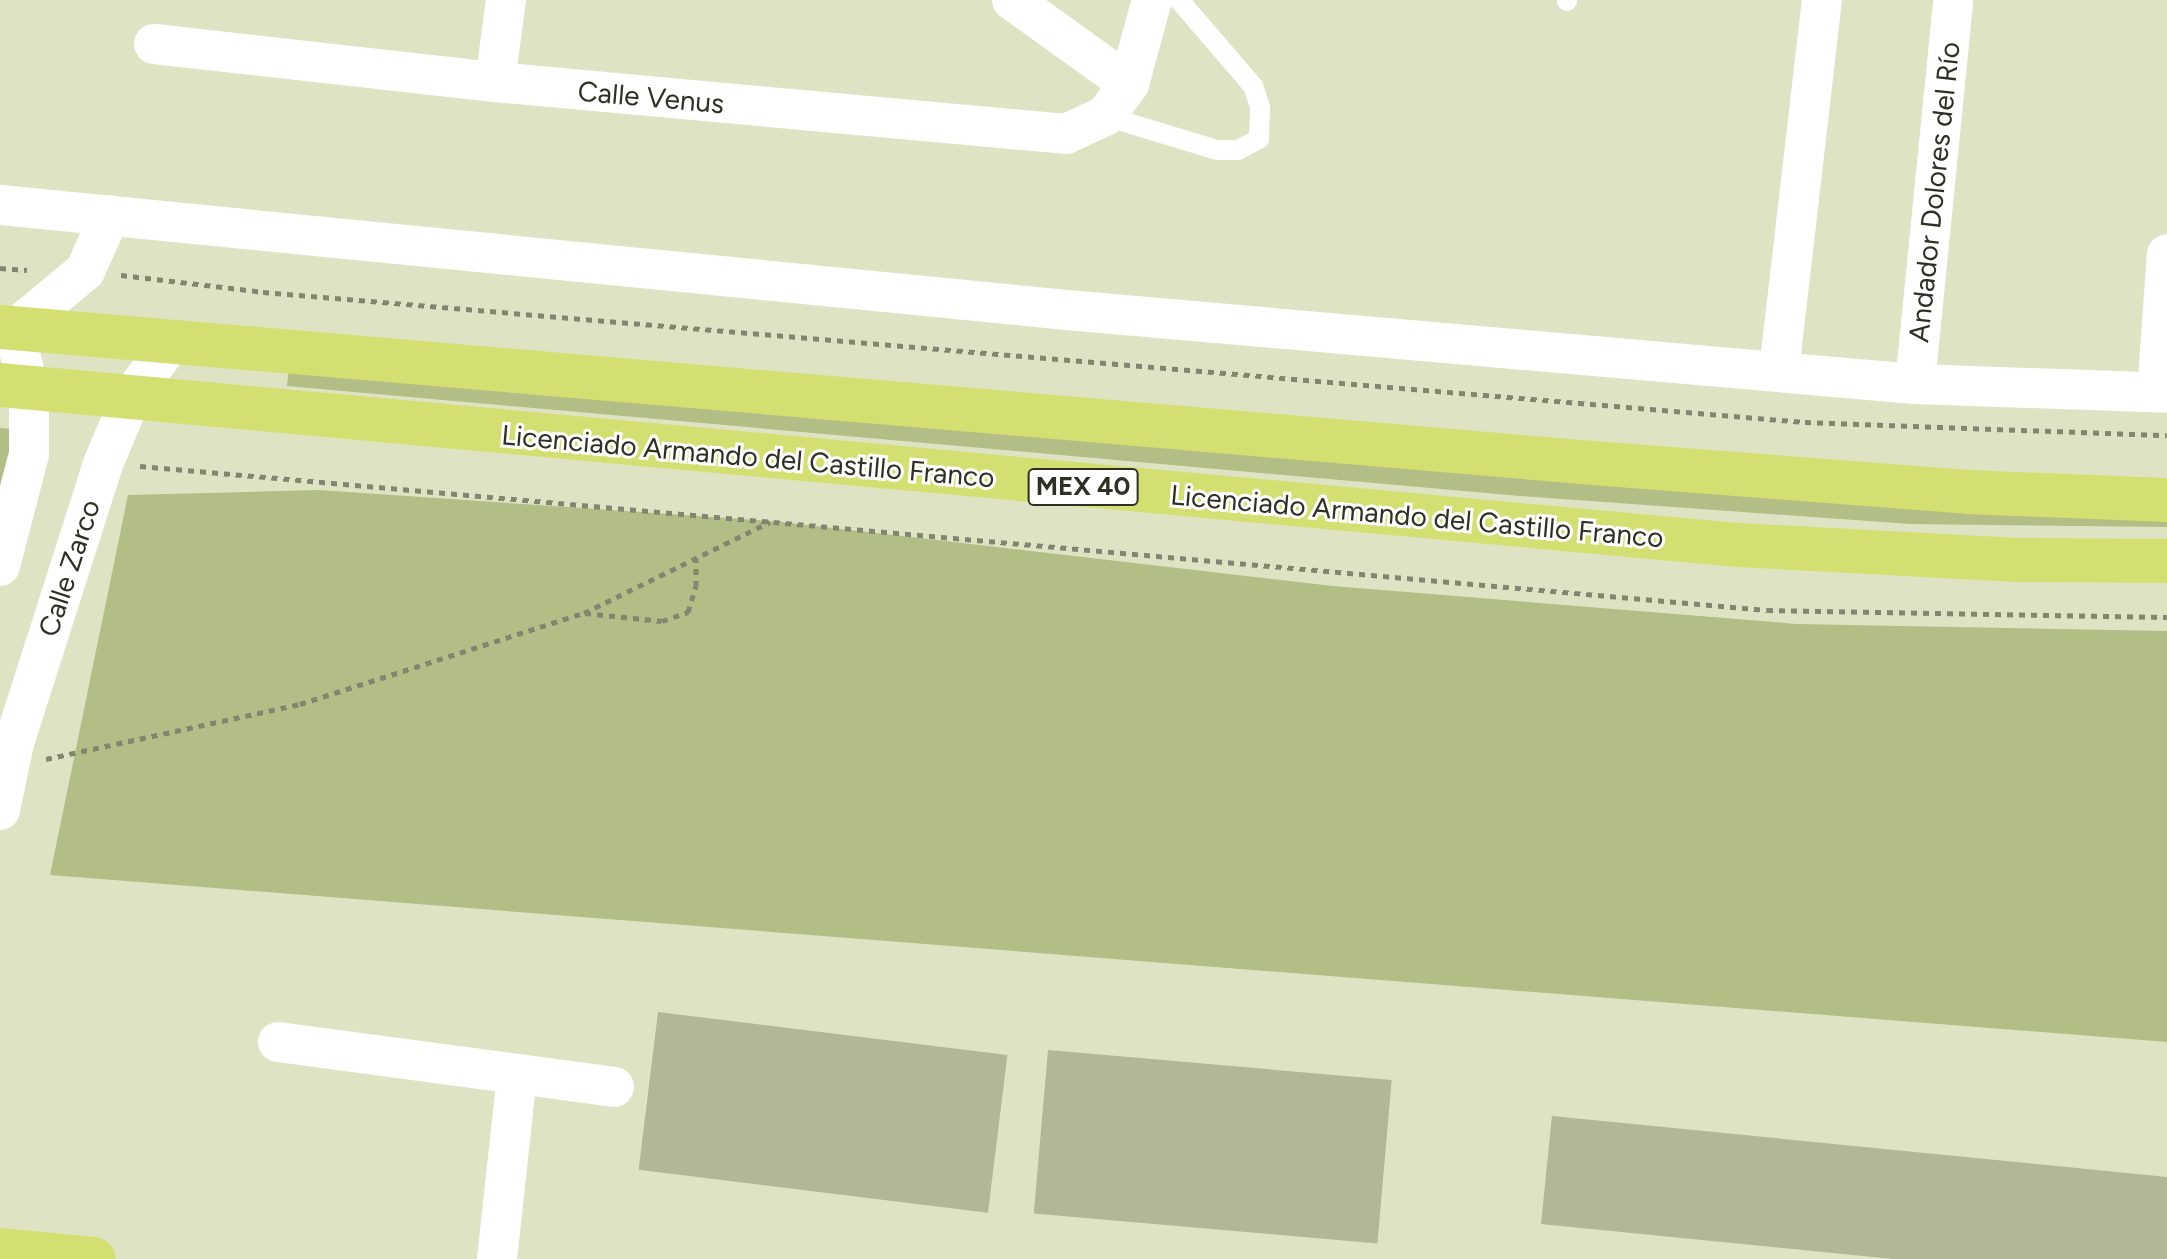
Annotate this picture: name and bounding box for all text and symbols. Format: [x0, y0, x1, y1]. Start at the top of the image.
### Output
street label: Andador Dolores del Río [1902, 40, 1966, 344]
street label: Calle Venus [576, 74, 726, 120]
street label: Licenciado Armando del Castillo Franco [500, 418, 996, 494]
road number: MEX 40 [1027, 465, 1139, 509]
street label: Licenciado Armando del Castillo Franco [1169, 478, 1665, 554]
street label: Calle Zarco [31, 495, 107, 641]

